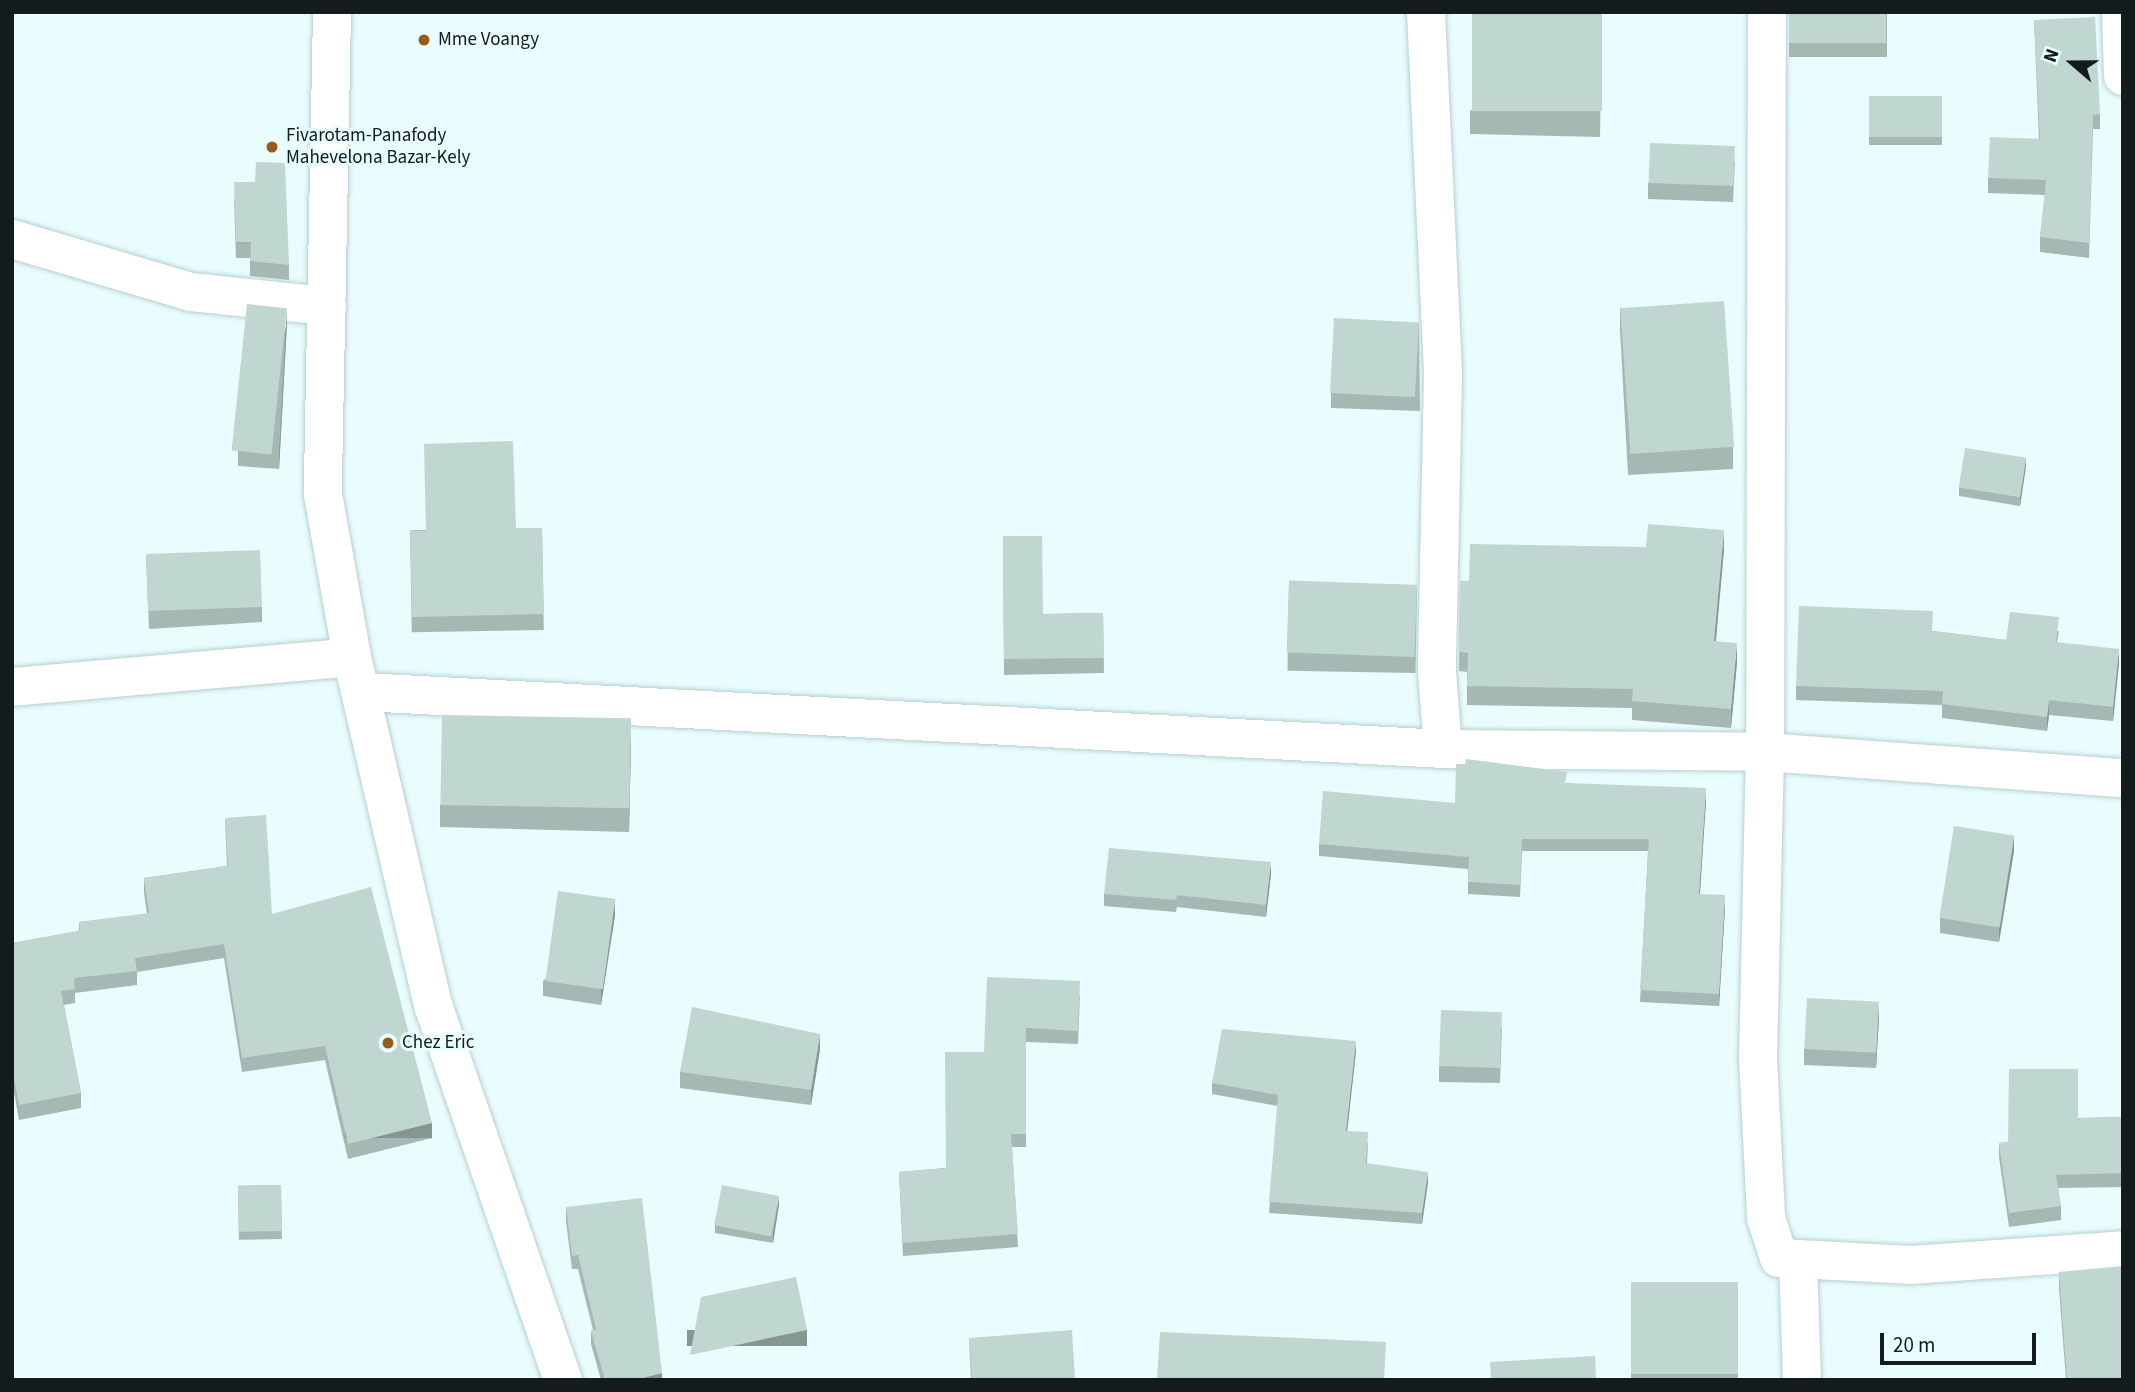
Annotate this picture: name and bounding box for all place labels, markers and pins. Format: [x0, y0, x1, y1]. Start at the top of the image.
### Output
place label: Mme Voangy [438, 29, 539, 51]
marker: Mme Voangy [416, 32, 432, 48]
place label: Fivarotam-Panafody Mahevelona Bazar-Kely [286, 125, 470, 169]
marker: Fivarotam-Panafody Mahevelona Bazar-Kely [264, 139, 280, 155]
place label: Chez Eric [402, 1032, 474, 1054]
marker: Chez Eric [380, 1035, 396, 1051]

